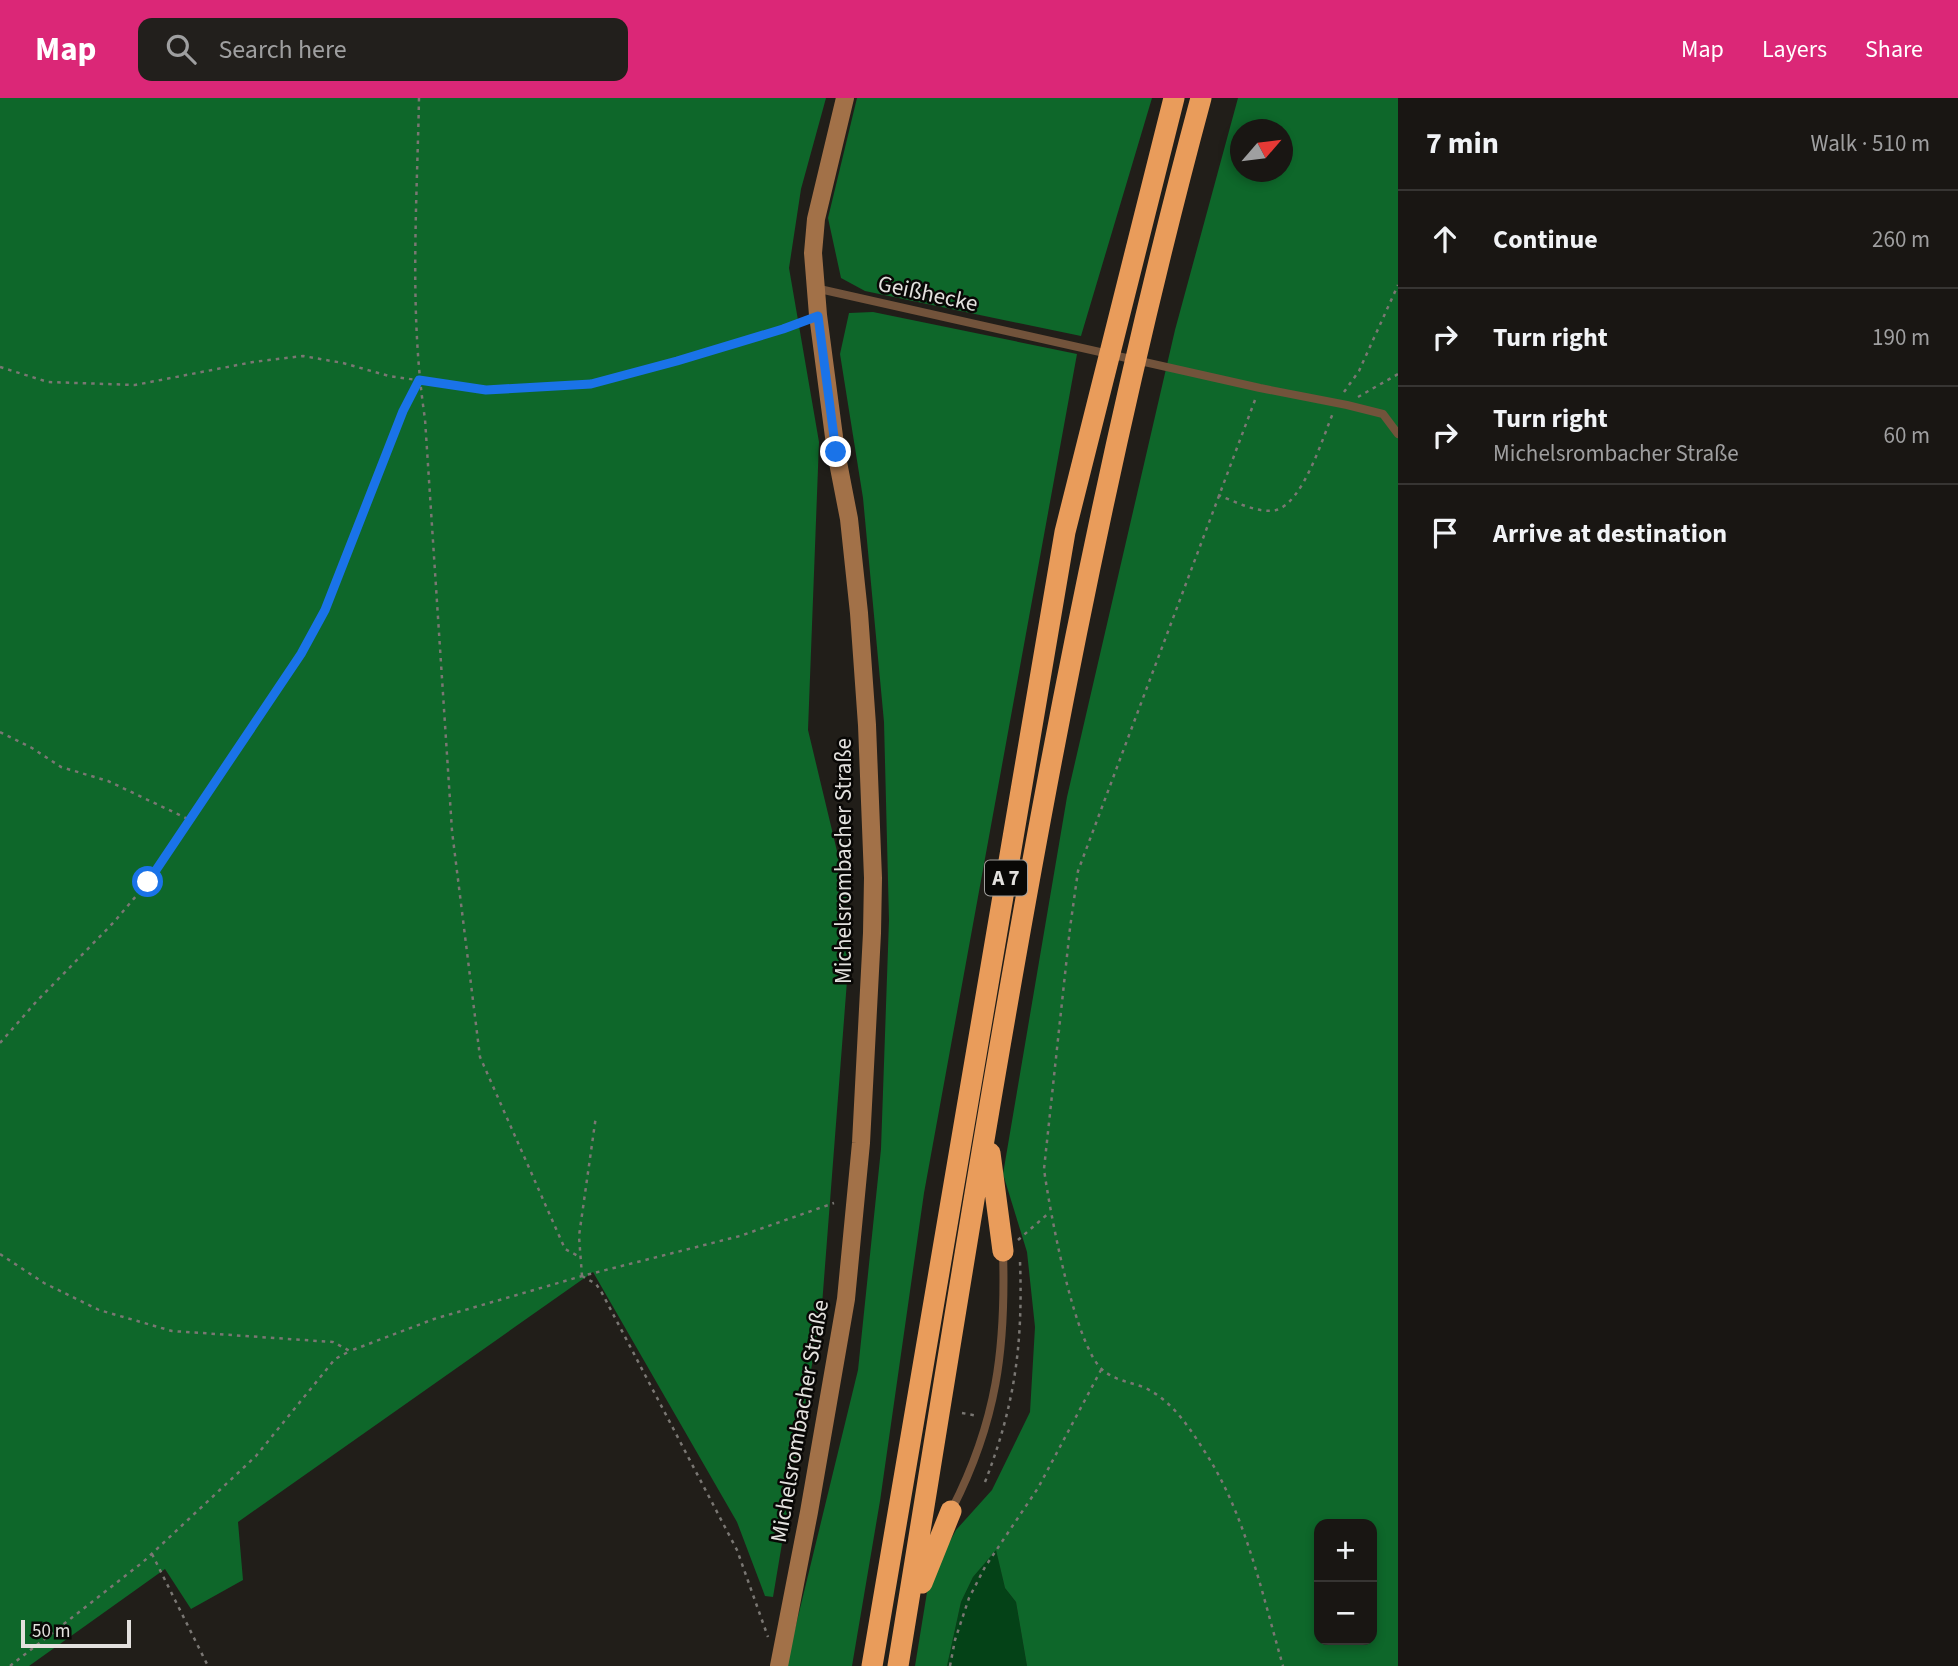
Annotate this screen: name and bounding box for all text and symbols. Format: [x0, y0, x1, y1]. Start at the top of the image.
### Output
search box [138, 18, 628, 81]
text: Map [35, 26, 96, 73]
icon: search [162, 30, 200, 68]
text: Search here [218, 31, 347, 68]
text: Map [1681, 32, 1724, 67]
text: Layers [1762, 32, 1827, 67]
text: Share [1865, 32, 1923, 67]
north arrow [1230, 119, 1293, 182]
text: 7 min [1426, 122, 1499, 165]
text: Walk · 510 m [1811, 127, 1930, 160]
icon: ahead [1426, 220, 1464, 258]
text: Continue [1493, 221, 1598, 258]
text: 260 m [1872, 223, 1930, 256]
street label: Geißhecke [875, 267, 981, 320]
icon: right [1426, 318, 1464, 356]
text: Turn right [1493, 319, 1608, 356]
text: 190 m [1872, 321, 1930, 354]
text: Turn right [1493, 400, 1608, 437]
icon: right [1426, 416, 1464, 454]
text: 60 m [1883, 419, 1930, 452]
route end [820, 436, 851, 467]
text: Michelsrombacher Straße [1493, 437, 1739, 470]
icon: arrive [1426, 514, 1464, 552]
text: Arrive at destination [1493, 515, 1727, 552]
street label: Michelsrombacher Straße [827, 738, 860, 984]
road number: A 7 [985, 860, 1027, 896]
route start [132, 866, 163, 897]
street label: Michelsrombacher Straße [762, 1297, 837, 1545]
map controls [1314, 1519, 1377, 1645]
button: + [1314, 1519, 1377, 1582]
button: − [1314, 1582, 1377, 1645]
scale bar [21, 1617, 131, 1649]
text: 50 m [32, 1618, 70, 1645]

